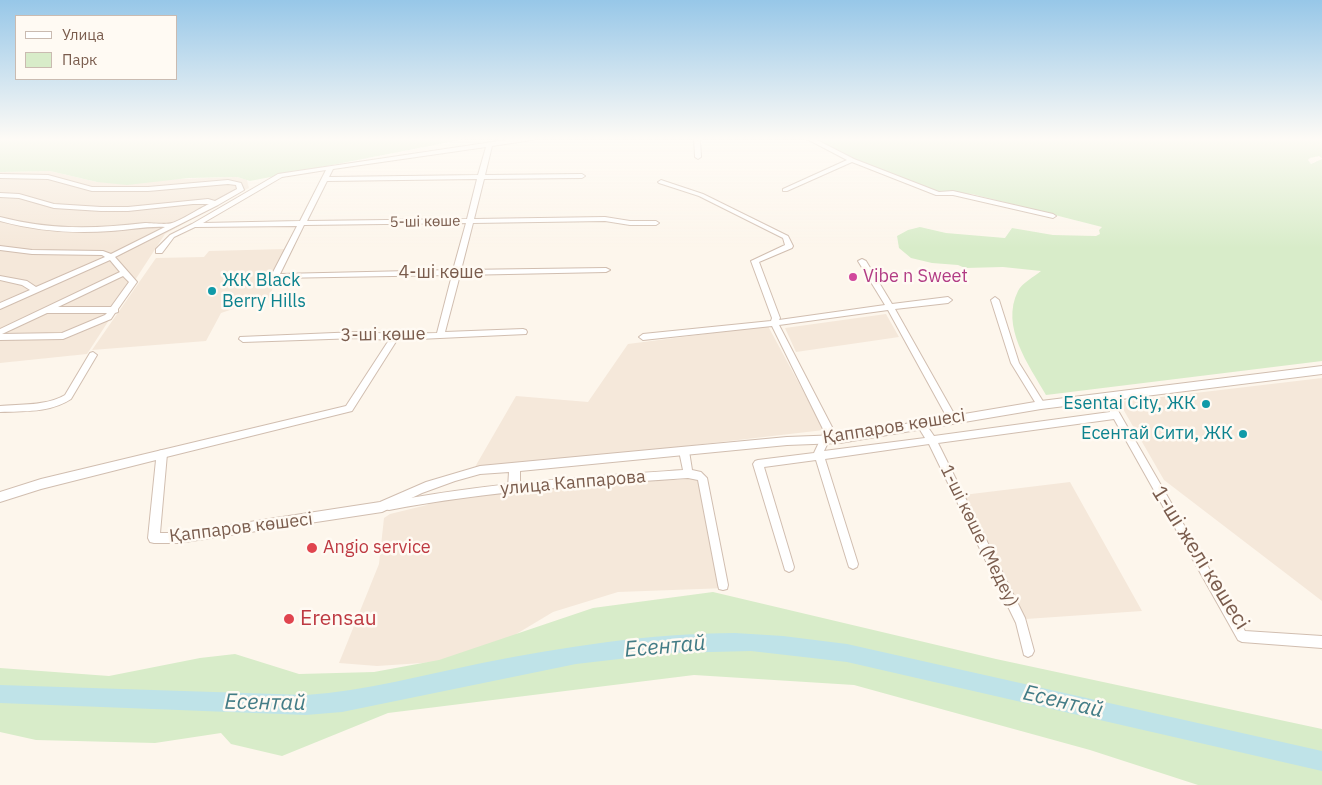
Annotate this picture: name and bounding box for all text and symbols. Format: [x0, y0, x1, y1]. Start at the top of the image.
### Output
legend [15, 15, 178, 80]
text: Улица [62, 25, 104, 44]
text: Парк [62, 50, 97, 69]
street label: 5-ші көше [389, 212, 461, 232]
street label: 4-ші көше [398, 262, 484, 284]
place label: Vibe n Sweet [863, 266, 968, 288]
place label: ЖК Black Berry Hills [222, 270, 306, 312]
marker: Vibe n Sweet [847, 271, 859, 283]
marker: ЖК Black Berry Hills [206, 285, 218, 297]
street label: 3-ші көше [340, 323, 426, 347]
place label: Esentai City, ЖК [1063, 393, 1196, 415]
marker: Esentai City, ЖК [1200, 398, 1212, 410]
street label: Қаппаров көшесі [821, 405, 967, 449]
place label: Есентай Сити, ЖК [1081, 423, 1233, 445]
marker: Есентай Сити, ЖК [1237, 428, 1249, 440]
street label: 1-ші көше (Медеу) [935, 461, 1023, 611]
street label: улица Каппарова [499, 466, 647, 500]
street label: 1-ші желі көшесі [1146, 482, 1254, 634]
street label: Қаппаров көшесі [168, 508, 314, 548]
place label: Angio service [323, 537, 431, 559]
marker: Angio service [305, 541, 319, 555]
place label: Erensau [300, 606, 377, 632]
marker: Erensau [282, 612, 296, 626]
water label: Есентай [623, 630, 707, 664]
water label: Есентай [1020, 680, 1106, 724]
water label: Есентай [224, 689, 306, 717]

